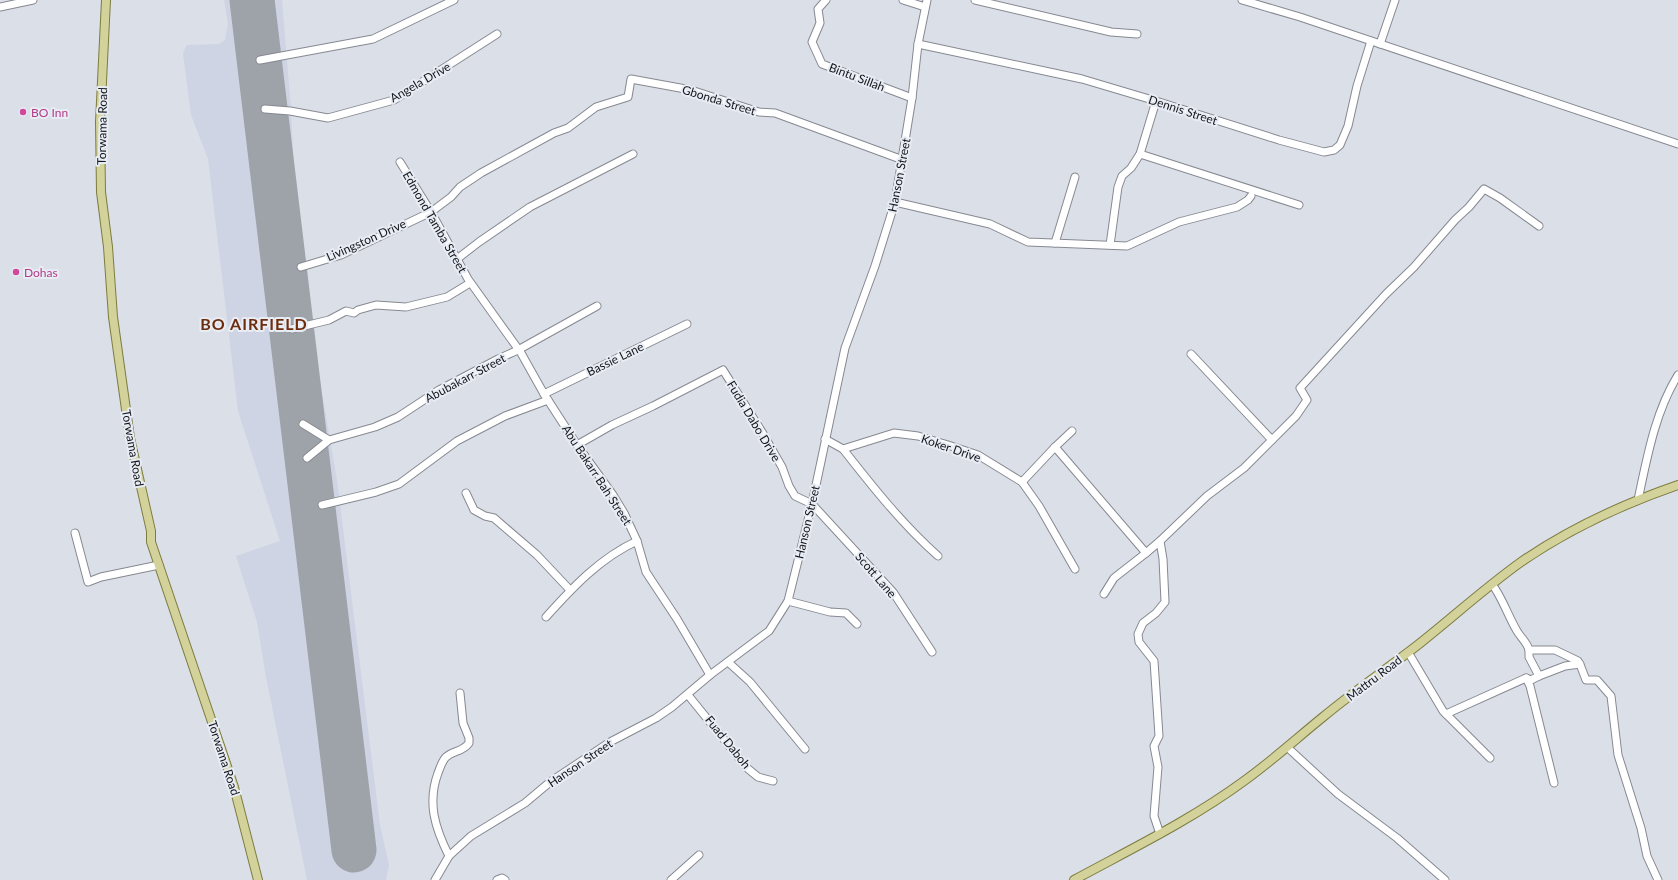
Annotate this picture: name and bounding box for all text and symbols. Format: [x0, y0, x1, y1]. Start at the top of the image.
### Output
street label: Angela Drive [387, 59, 453, 105]
street label: Bintu Sillah [827, 59, 887, 95]
street label: Gbonda Street [680, 82, 758, 119]
street label: Torwama Road [94, 87, 110, 165]
street label: Dennis Street [1147, 92, 1220, 128]
place label: BO Inn [31, 105, 68, 120]
marker: BO Inn [18, 107, 28, 117]
street label: Hanson Street [884, 136, 914, 213]
street label: Edmond Tamba Street [400, 168, 471, 276]
street label: Livingston Drive [324, 216, 408, 264]
place label: Dohas [24, 265, 58, 280]
marker: Dohas [11, 267, 21, 277]
district label: BO AIRFIELD [200, 314, 308, 333]
street label: Bassie Lane [584, 339, 646, 379]
street label: Abubakarr Street [422, 350, 509, 406]
street label: Fudia Dabo Drive [724, 378, 784, 464]
street label: Torwama Road [119, 408, 147, 488]
street label: Abu Bakarr Bah Street [559, 422, 635, 529]
street label: Koker Drive [919, 431, 983, 465]
street label: Hanson Street [791, 483, 823, 560]
street label: Scott Lane [852, 549, 900, 601]
street label: Mattru Road [1343, 652, 1405, 704]
street label: Fuad Daboh [702, 712, 754, 772]
street label: Torwama Road [205, 719, 243, 797]
street label: Hanson Street [545, 735, 616, 790]

